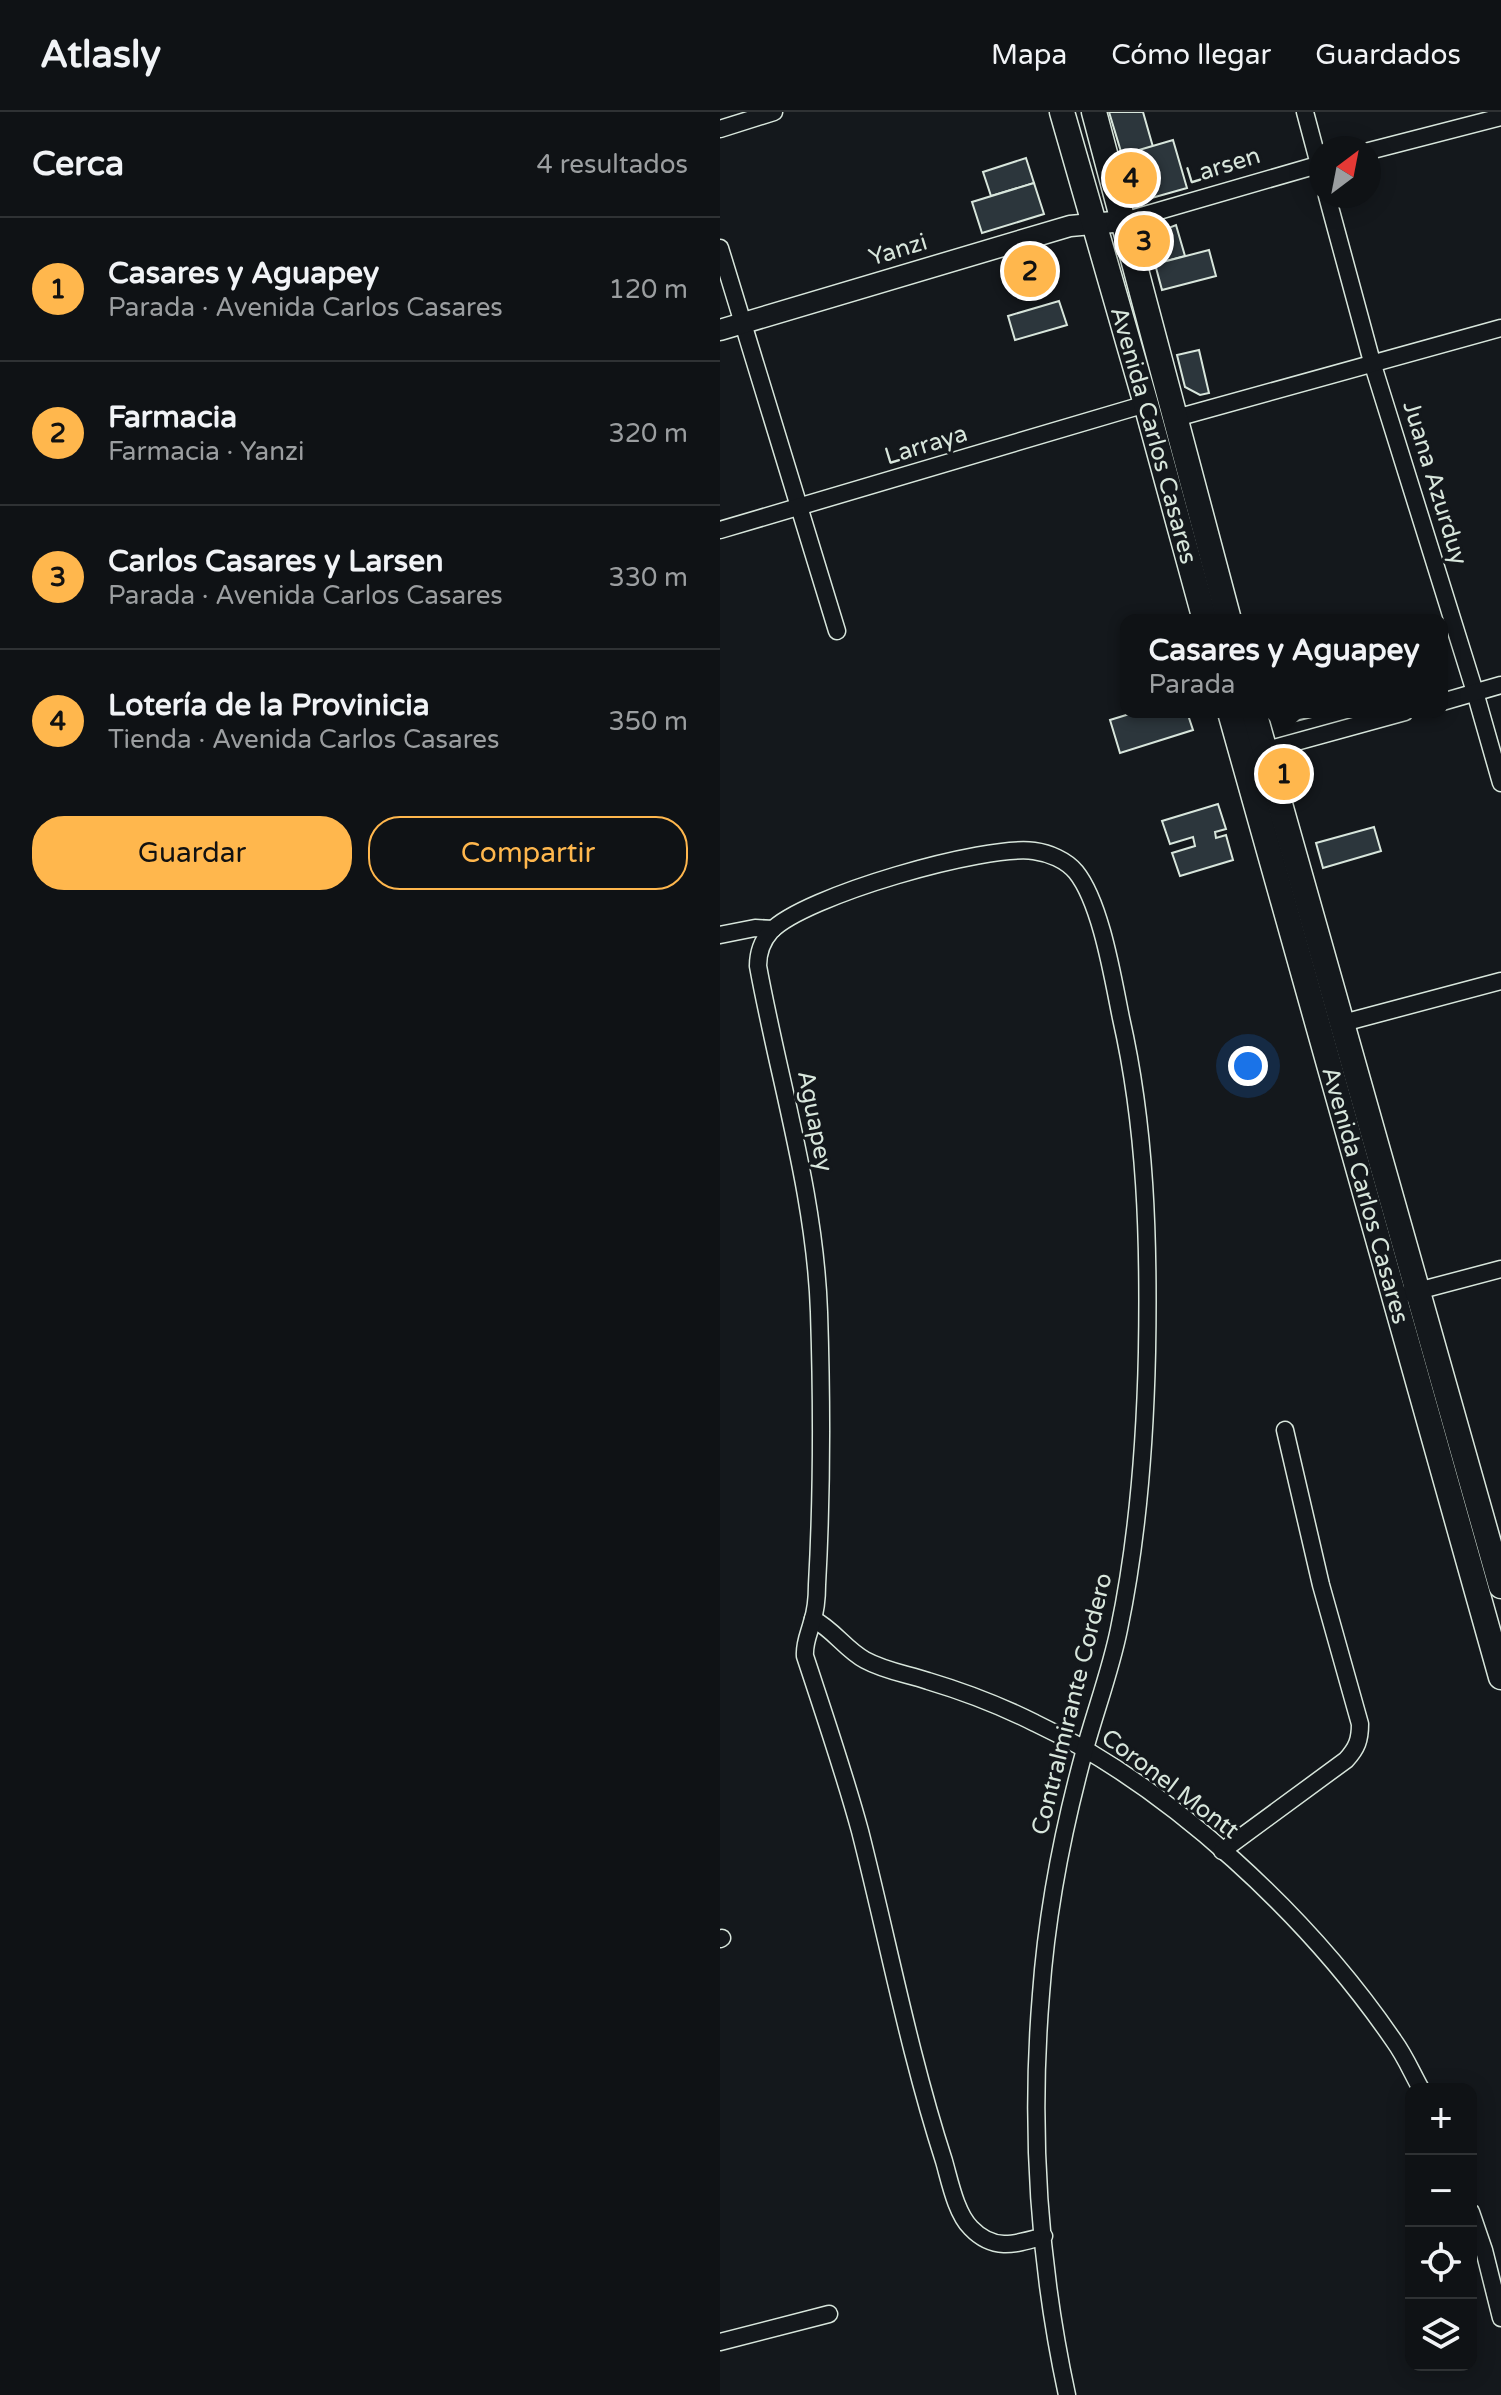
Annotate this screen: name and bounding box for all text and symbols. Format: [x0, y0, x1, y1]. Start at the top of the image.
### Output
text: Atlasly [40, 32, 161, 78]
text: Mapa [991, 38, 1067, 72]
text: Cómo llegar [1111, 38, 1271, 72]
text: Guardados [1315, 38, 1461, 72]
north arrow [1309, 136, 1381, 208]
street label: Larsen [1182, 141, 1264, 191]
text: Cerca [32, 144, 124, 185]
pin: 4 [1105, 148, 1157, 208]
text: 4 resultados [537, 149, 688, 180]
pin: 3 [1118, 211, 1170, 271]
street label: Yanzi [865, 227, 931, 273]
pin: 2 [1004, 241, 1056, 301]
text: Casares y Aguapey [108, 255, 379, 292]
text: 1 [50, 274, 66, 305]
text: 120 m [608, 274, 688, 305]
text: Parada · Avenida Carlos Casares [108, 292, 503, 323]
street label: Avenida Carlos Casares [1104, 303, 1203, 567]
street label: Juana Azurduy [1396, 398, 1474, 568]
text: Farmacia [108, 399, 237, 436]
text: 2 [50, 418, 66, 449]
text: 320 m [608, 418, 688, 449]
street label: Larraya [881, 419, 971, 471]
text: Farmacia · Yanzi [108, 436, 304, 467]
text: Carlos Casares y Larsen [108, 543, 444, 580]
text: 3 [50, 562, 66, 593]
text: 330 m [608, 562, 688, 593]
text: Parada · Avenida Carlos Casares [108, 580, 503, 611]
popup [1120, 614, 1448, 718]
text: Casares y Aguapey [1148, 632, 1420, 669]
text: Parada [1148, 669, 1235, 700]
text: Lotería de la Provinicia [108, 687, 430, 724]
text: 4 [50, 706, 66, 737]
text: 350 m [608, 706, 688, 737]
text: Tienda · Avenida Carlos Casares [108, 724, 499, 755]
pin: 1 [1258, 744, 1310, 804]
button: Guardar [32, 816, 352, 890]
button: Compartir [368, 816, 688, 890]
your location [1228, 1046, 1268, 1086]
street label: Avenida Carlos Casares [1316, 1064, 1416, 1327]
street label: Aguapey [791, 1068, 839, 1174]
street label: Contralmirante Cordero [1025, 1570, 1119, 1838]
street label: Coronel Montt [1095, 1723, 1245, 1845]
map controls [1405, 2083, 1477, 2371]
button: + [1405, 2083, 1477, 2155]
button: − [1405, 2155, 1477, 2227]
button: locate [1405, 2227, 1477, 2299]
button: layers [1405, 2299, 1477, 2371]

